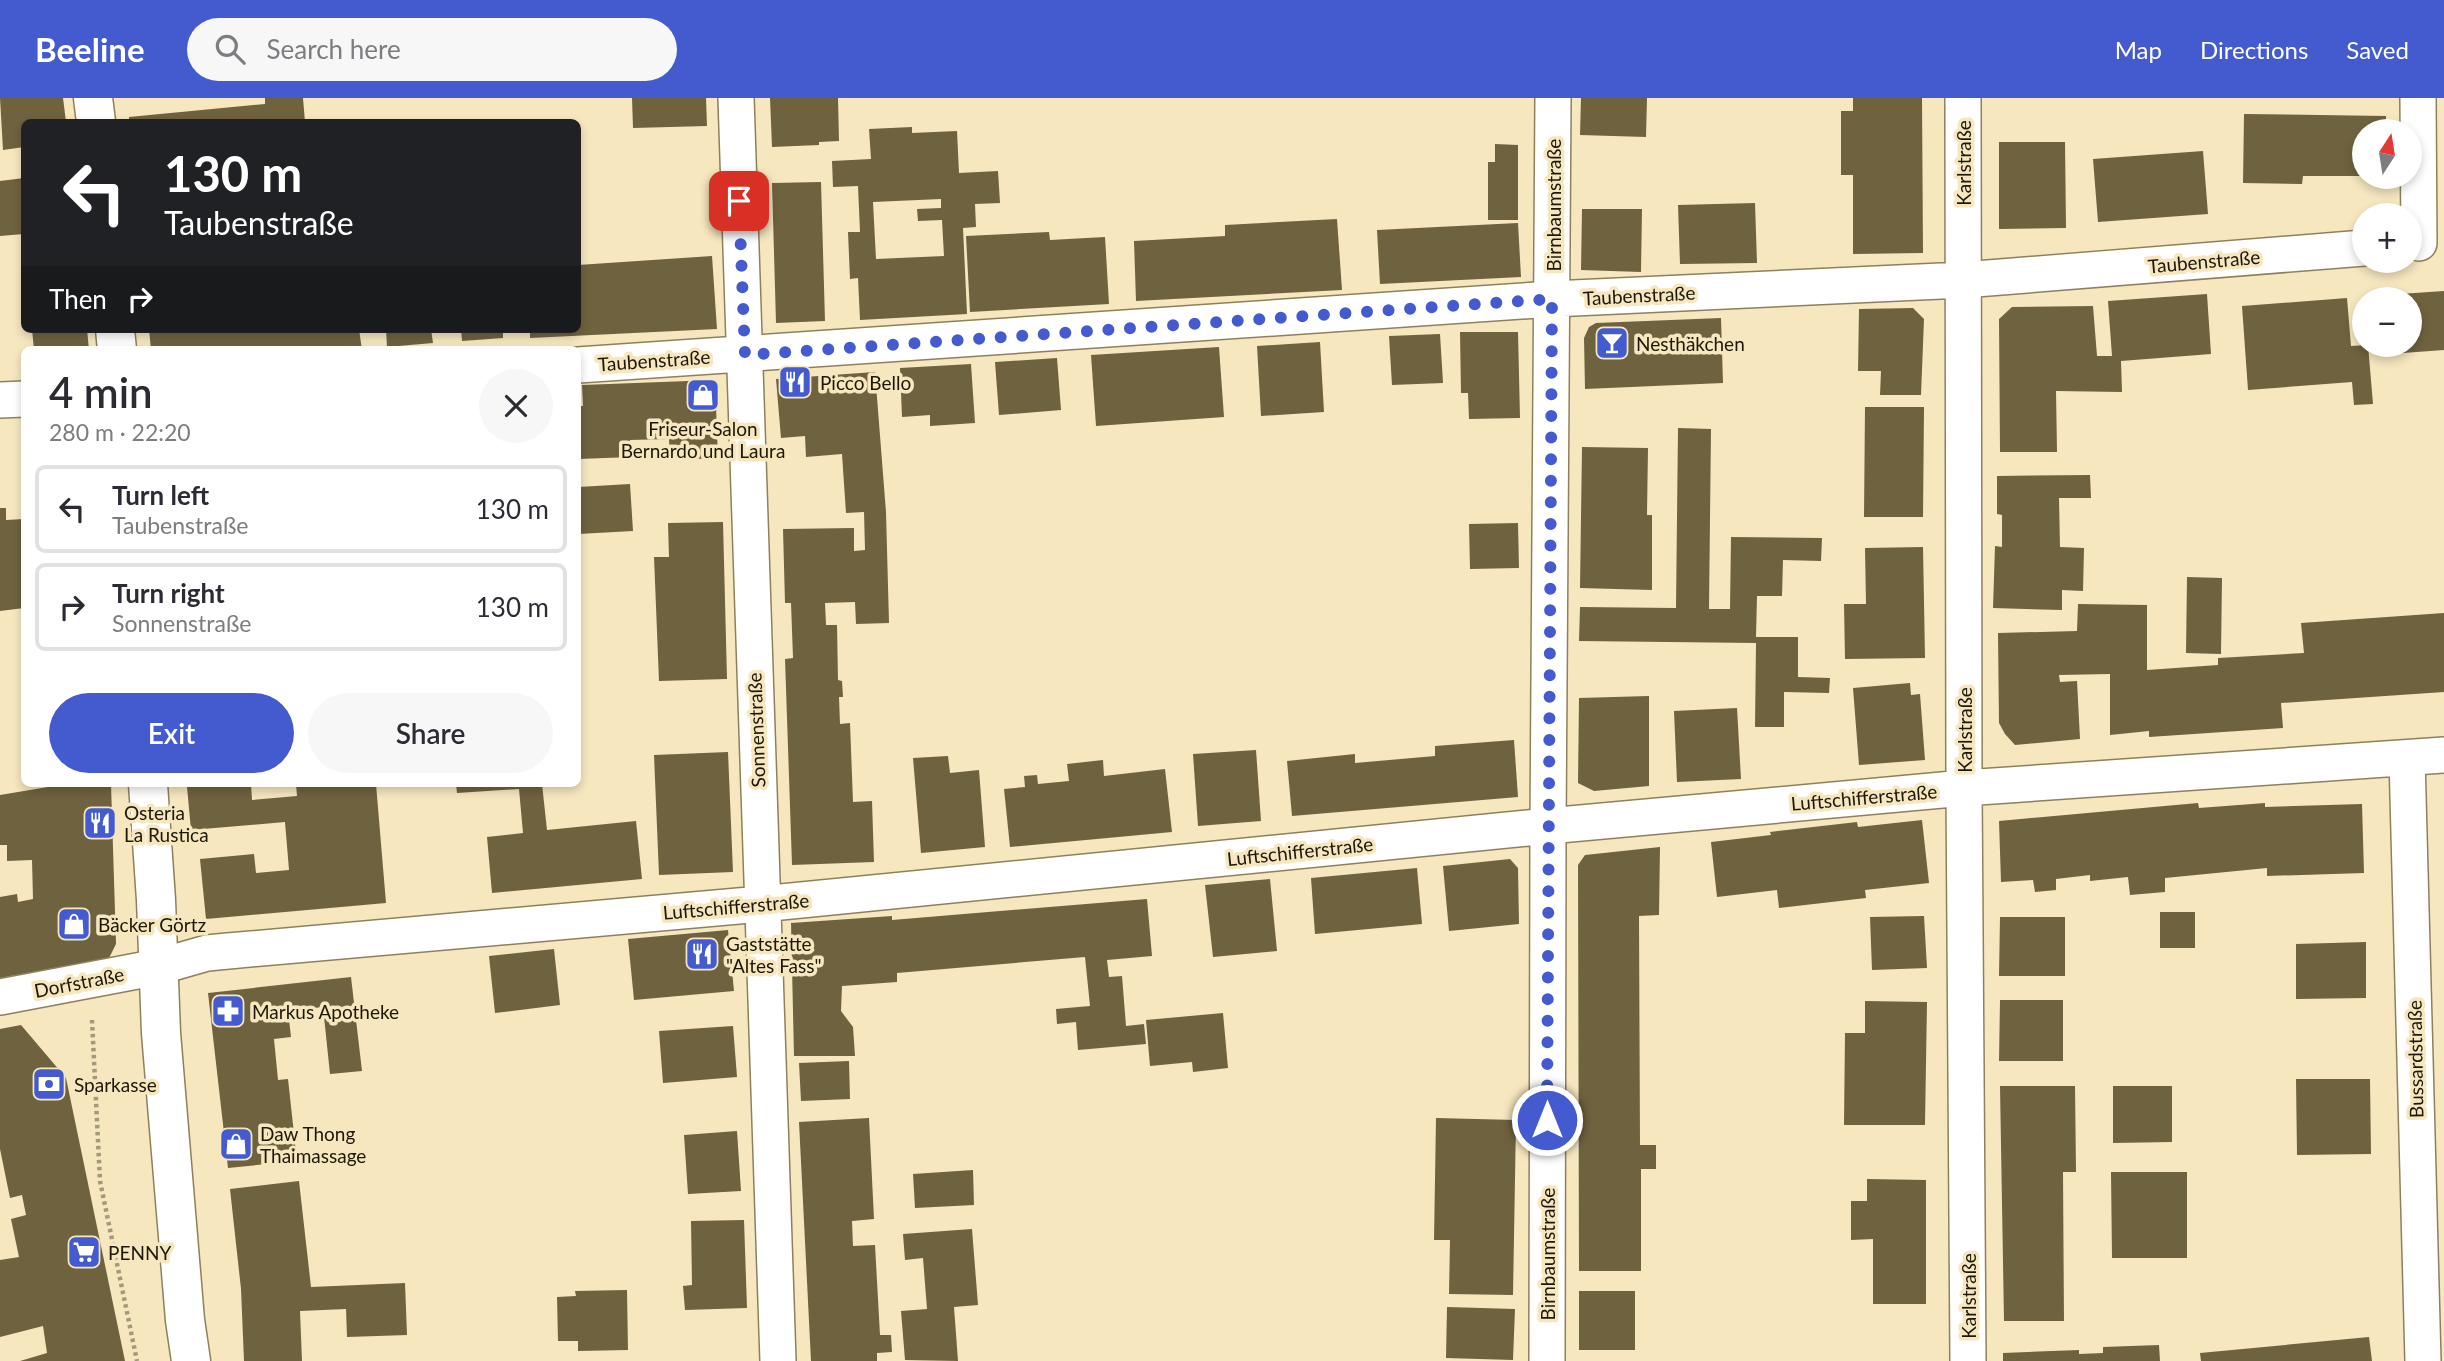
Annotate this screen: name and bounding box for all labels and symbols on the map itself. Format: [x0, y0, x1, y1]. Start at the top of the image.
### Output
north arrow [2352, 119, 2422, 189]
street label: Karlstraße [1952, 120, 1975, 206]
street label: Birnbaumstraße [1542, 139, 1565, 271]
pin [709, 171, 769, 231]
street label: Taubenstraße [2147, 245, 2261, 277]
street label: Taubenstraße [1582, 281, 1696, 309]
bar icon: Nesthäkchen [1593, 324, 1631, 362]
place label: Nesthäkchen [1636, 332, 1745, 355]
street label: Taubenstraße [597, 345, 711, 375]
restaurant icon: Picco Bello [776, 363, 814, 401]
place label: Picco Bello [820, 371, 911, 394]
shop icon: Friseur-Salon Bernardo und Laura [684, 376, 722, 414]
place label: Friseur-Salon Bernardo und Laura [621, 417, 785, 462]
street label: Sonnenstraße [742, 672, 770, 788]
street label: Karlstraße [1953, 687, 1976, 773]
street label: Luftschifferstraße [1790, 779, 1938, 815]
place label: Osteria La Rustica [124, 801, 209, 846]
restaurant icon: Osteria La Rustica [81, 804, 119, 842]
street label: Luftschifferstraße [1226, 832, 1374, 870]
street label: Luftschifferstraße [662, 888, 810, 924]
shop icon: Bäcker Görtz [55, 905, 93, 943]
place label: Bäcker Görtz [98, 913, 206, 936]
place label: Gaststätte "Altes Fass" [726, 932, 822, 977]
restaurant icon: Gaststätte "Altes Fass" [683, 935, 721, 973]
street label: Dorfstraße [32, 962, 126, 1002]
pharmacy icon: Markus Apotheke [209, 992, 247, 1030]
place label: Markus Apotheke [252, 1000, 399, 1023]
street label: Bussardstraße [2402, 1000, 2428, 1118]
bank icon: Sparkasse [30, 1065, 68, 1103]
place label: Sparkasse [74, 1073, 157, 1096]
position arrow [1510, 1083, 1584, 1157]
place label: Daw Thong Thaimassage [260, 1122, 366, 1167]
shop icon: Daw Thong Thaimassage [217, 1125, 255, 1163]
street label: Birnbaumstraße [1536, 1188, 1559, 1320]
supermarket icon: PENNY [65, 1233, 103, 1271]
place label: PENNY [108, 1241, 171, 1264]
street label: Karlstraße [1957, 1253, 1980, 1339]

